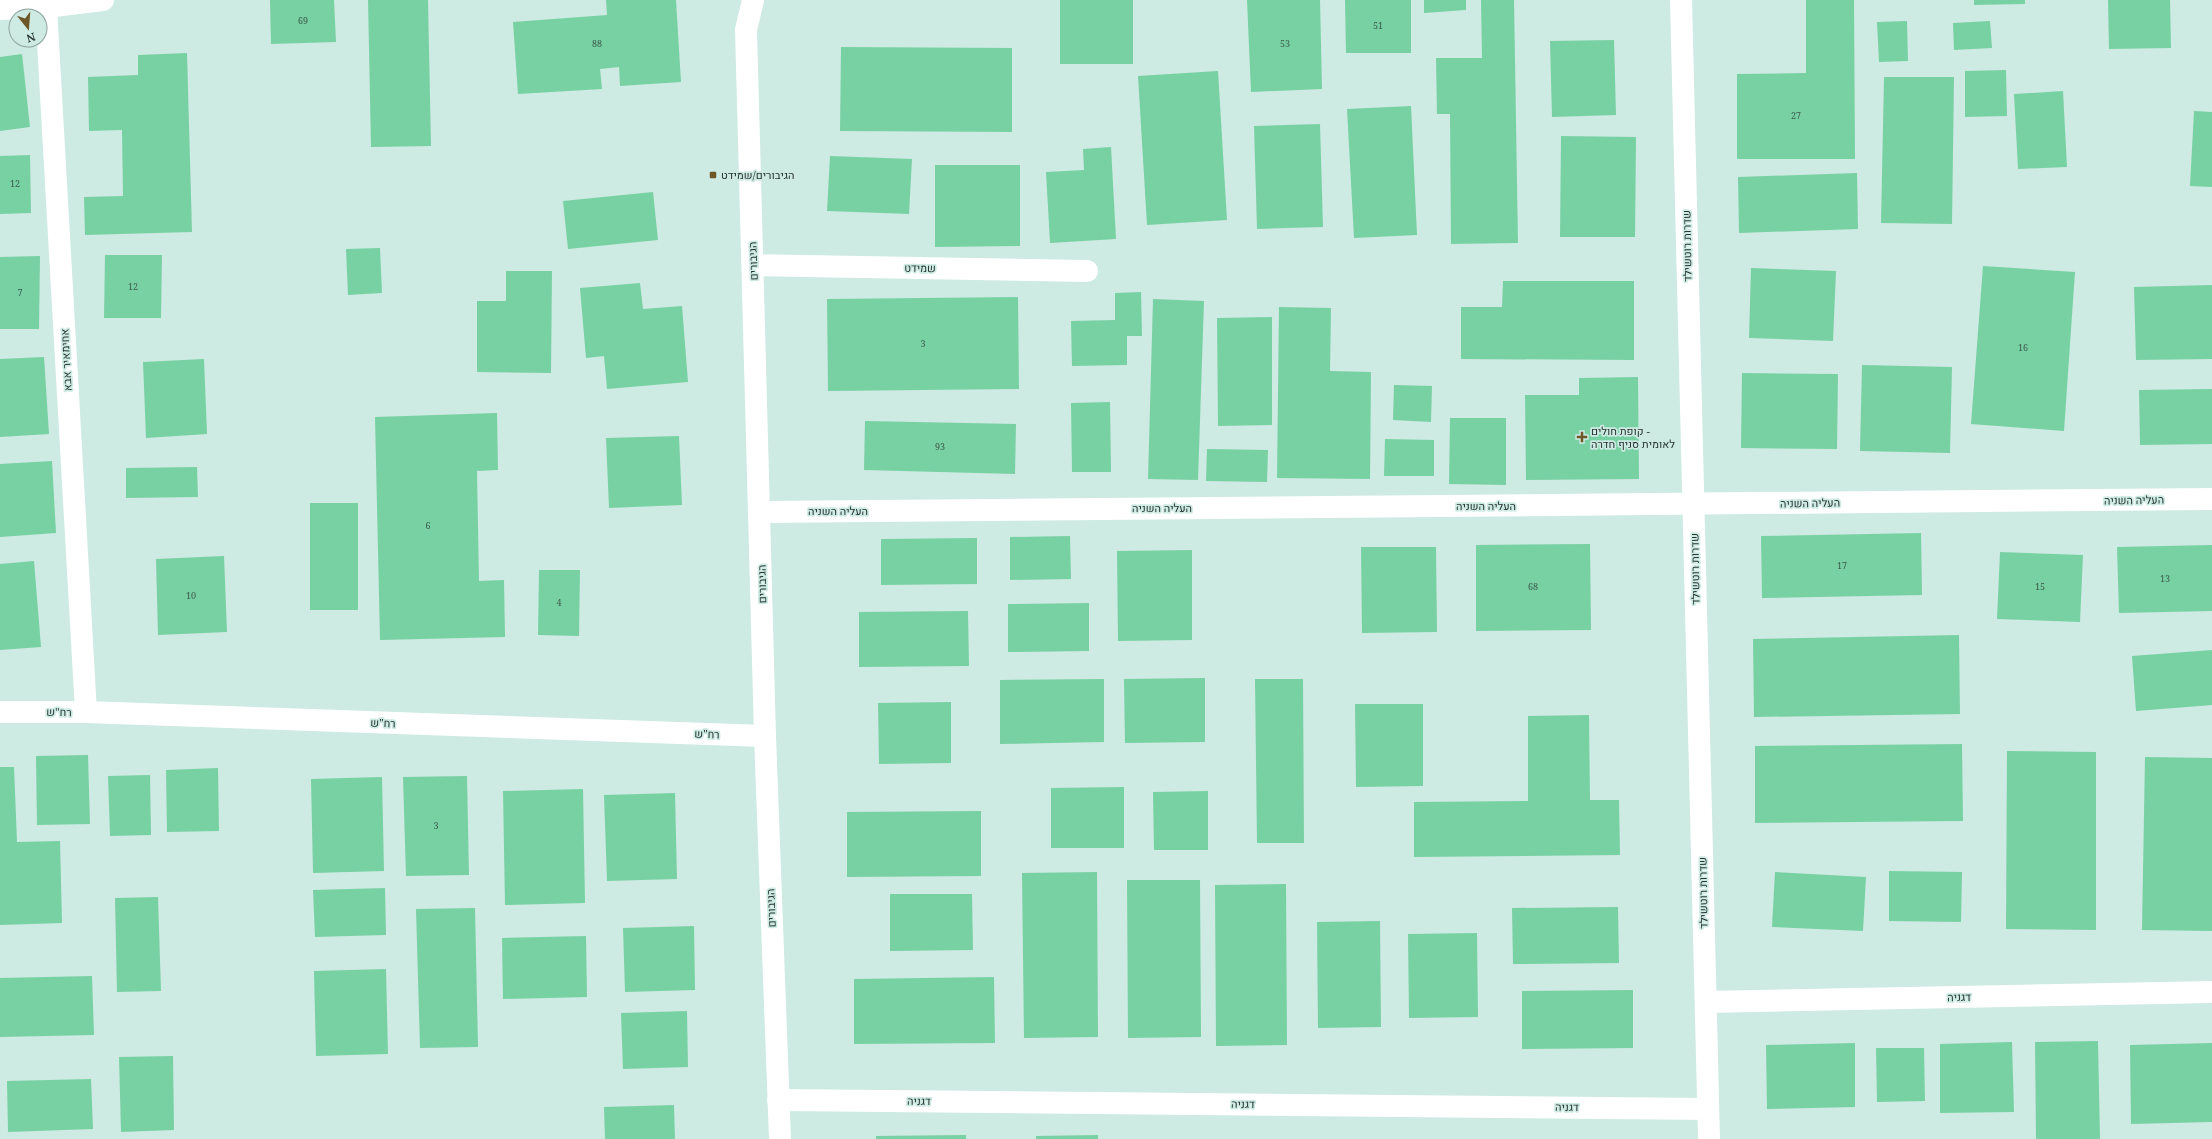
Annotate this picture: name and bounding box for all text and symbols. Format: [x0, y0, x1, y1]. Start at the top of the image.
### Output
north arrow [8, 8, 48, 48]
house number: 69 [298, 14, 308, 27]
house number: 51 [1373, 19, 1383, 32]
text: N [24, 30, 37, 47]
house number: 88 [592, 37, 602, 50]
house number: 53 [1280, 37, 1290, 50]
house number: 27 [1791, 109, 1801, 122]
place label: הגיבורים/שמידט [721, 167, 795, 182]
marker: הגיבורים/שמידט [708, 170, 718, 180]
house number: 12 [10, 177, 20, 190]
street label: שדרות רוטשילד [1678, 210, 1695, 282]
street label: הגיבורים [744, 241, 761, 281]
street label: שמידט [904, 260, 936, 275]
house number: 12 [128, 280, 138, 293]
house number: 7 [17, 286, 23, 299]
street label: אחימאיר אבא [56, 328, 75, 392]
house number: 3 [920, 337, 926, 350]
house number: 16 [2018, 341, 2028, 354]
place label: קופת חולים - לאומית סניף חדרה [1591, 423, 1675, 451]
marker: קופת חולים - לאומית סניף חדרה [1576, 431, 1588, 443]
house number: 93 [935, 440, 945, 453]
street label: העליה השניה [2104, 491, 2164, 508]
street label: העליה השניה [1780, 494, 1840, 511]
street label: העליה השניה [1456, 498, 1516, 513]
street label: העליה השניה [1132, 500, 1192, 515]
street label: העליה השניה [808, 503, 868, 518]
house number: 6 [425, 519, 431, 532]
street label: שדרות רוטשילד [1686, 533, 1703, 605]
house number: 17 [1837, 559, 1847, 572]
street label: הגיבורים [754, 564, 769, 604]
house number: 13 [2160, 572, 2170, 585]
house number: 68 [1528, 580, 1538, 593]
house number: 15 [2035, 580, 2045, 593]
house number: 10 [186, 589, 196, 602]
house number: 4 [556, 596, 562, 609]
street label: רח"ש [46, 704, 72, 719]
street label: רח"ש [370, 715, 396, 730]
street label: רח"ש [694, 726, 720, 741]
house number: 3 [433, 819, 439, 832]
street label: שדרות רוטשילד [1694, 857, 1711, 929]
street label: הגיבורים [762, 888, 779, 928]
street label: דגניה [1947, 989, 1971, 1004]
street label: דגניה [907, 1093, 931, 1108]
street label: דגניה [1231, 1096, 1255, 1111]
street label: דגניה [1555, 1099, 1579, 1114]

